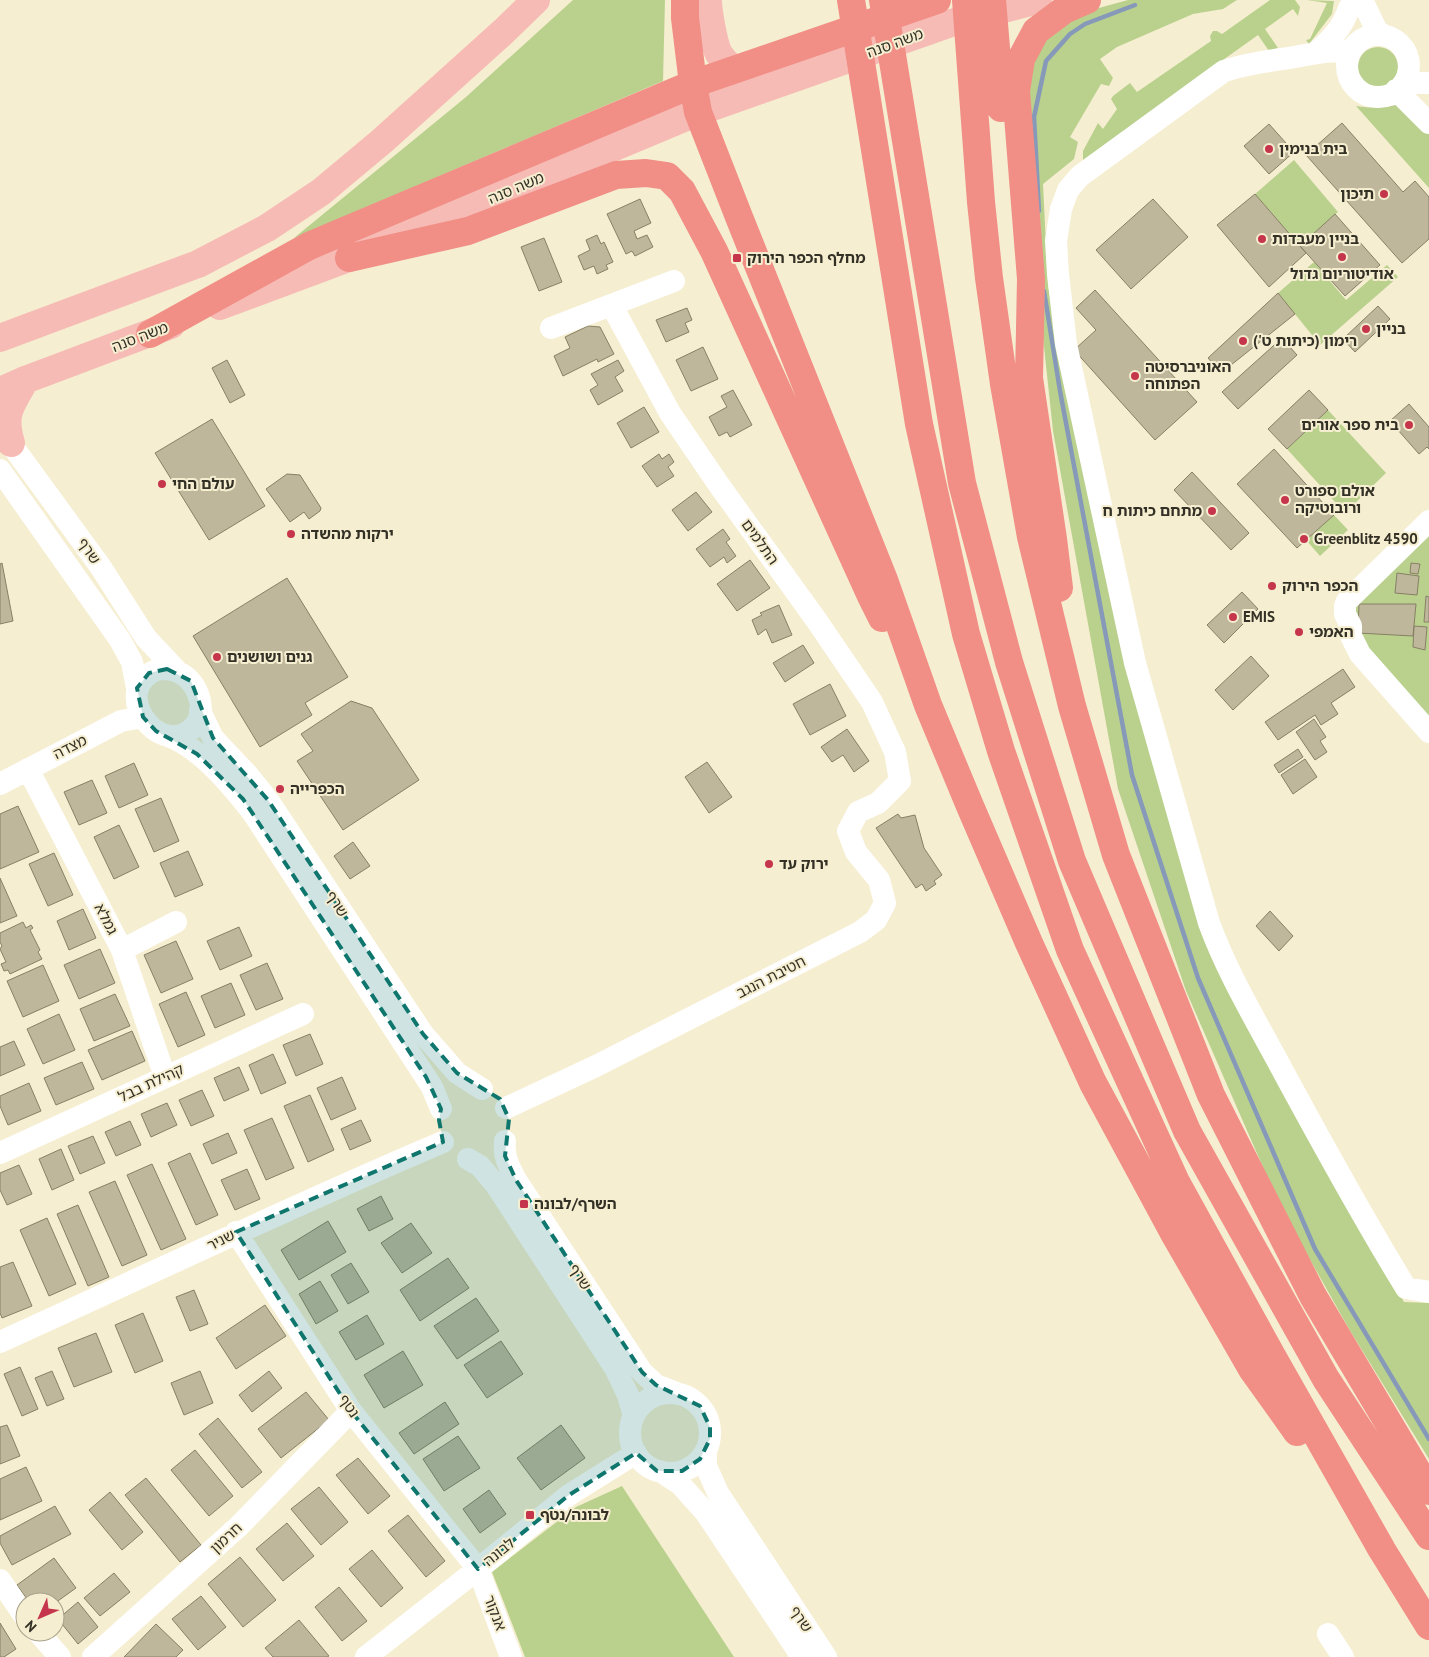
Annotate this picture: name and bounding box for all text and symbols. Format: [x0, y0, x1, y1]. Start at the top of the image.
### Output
street label: משה סנה [864, 23, 926, 62]
place label: בית בנימין [1279, 139, 1348, 158]
marker: בית בנימין [1263, 143, 1275, 155]
street label: משה סנה [485, 167, 547, 208]
place label: תיכון [1340, 184, 1374, 203]
marker: תיכון [1378, 188, 1390, 200]
place label: בניין מעבדות [1272, 229, 1359, 248]
marker: בניין מעבדות [1256, 233, 1268, 245]
place label: מחלף הכפר הירוק [747, 248, 866, 267]
marker: אודיטוריום גדול [1336, 251, 1348, 263]
marker: מחלף הכפר הירוק [731, 252, 743, 264]
place label: אודיטוריום גדול [1290, 264, 1394, 283]
street label: משה סנה [109, 317, 171, 356]
place label: בניין [1376, 319, 1406, 338]
marker: בניין [1360, 323, 1372, 335]
place label: רימון (כיתות ט') [1253, 331, 1357, 350]
marker: רימון (כיתות ט') [1237, 335, 1249, 347]
place label: האוניברסיטה הפתוחה [1145, 357, 1231, 393]
marker: האוניברסיטה הפתוחה [1129, 370, 1141, 382]
place label: בית ספר אורים [1301, 415, 1399, 434]
marker: בית ספר אורים [1403, 419, 1415, 431]
place label: עולם החי [172, 474, 234, 493]
marker: עולם החי [156, 478, 168, 490]
place label: אולם ספורט ורובוטיקה [1295, 481, 1375, 517]
marker: אולם ספורט ורובוטיקה [1279, 494, 1291, 506]
place label: מתחם כיתות ח [1103, 501, 1202, 520]
marker: מתחם כיתות ח [1206, 505, 1218, 517]
street label: התלמים [738, 515, 783, 568]
place label: ירקות מהשדה [301, 524, 394, 543]
marker: ירקות מהשדה [285, 528, 297, 540]
place label: Greenblitz 4590 [1314, 529, 1418, 548]
marker: Greenblitz 4590 [1298, 533, 1310, 545]
street label: שרף [74, 534, 105, 567]
place label: הכפר הירוק [1282, 576, 1358, 595]
marker: הכפר הירוק [1266, 580, 1278, 592]
place label: EMIS [1243, 607, 1275, 626]
marker: EMIS [1227, 611, 1239, 623]
place label: האמפי [1309, 622, 1354, 641]
marker: האמפי [1293, 626, 1305, 638]
place label: גנים ושושנים [227, 647, 312, 666]
marker: גנים ושושנים [211, 651, 223, 663]
street label: מצדה [50, 730, 90, 763]
place label: הכפרייה [290, 779, 345, 798]
marker: הכפרייה [274, 783, 286, 795]
place label: ירוק עד [779, 854, 829, 873]
marker: ירוק עד [763, 858, 775, 870]
street label: שרף [322, 887, 353, 920]
street label: גמלא [90, 900, 123, 938]
street label: חטיבת הנגב [733, 951, 809, 1002]
street label: קהילת בבל [115, 1059, 187, 1106]
place label: השרף/לבונה [534, 1194, 617, 1213]
marker: השרף/לבונה [518, 1198, 530, 1210]
street label: שניר [204, 1225, 238, 1254]
street label: שרף [565, 1260, 596, 1293]
street label: נטף [335, 1390, 364, 1421]
place label: לבונה/נטף [540, 1505, 609, 1524]
marker: לבונה/נטף [524, 1509, 536, 1521]
street label: חרמון [206, 1518, 246, 1557]
street label: לבונה [479, 1533, 519, 1570]
north arrow [15, 1592, 65, 1642]
street label: אנקור [480, 1592, 511, 1633]
street label: שרף [786, 1602, 817, 1635]
text: N [21, 1617, 40, 1636]

